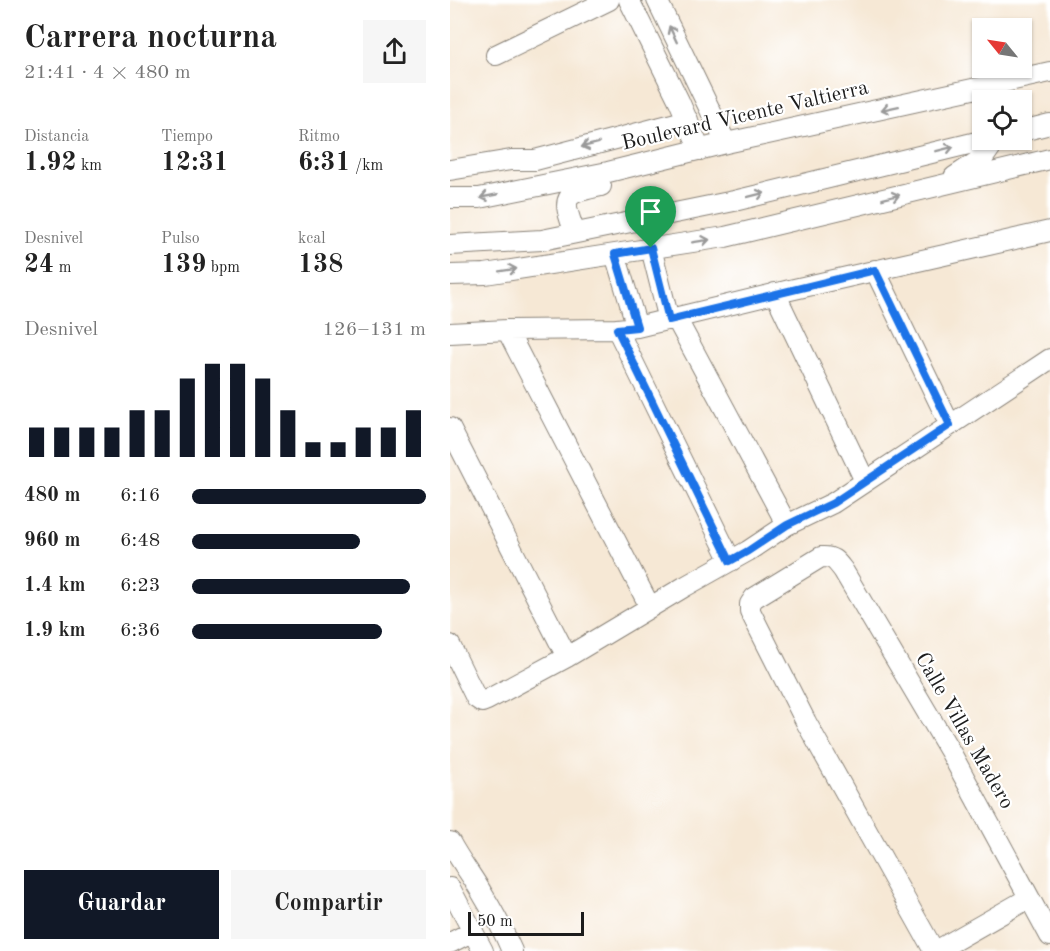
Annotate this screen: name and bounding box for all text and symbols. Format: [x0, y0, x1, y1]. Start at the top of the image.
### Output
north arrow [972, 18, 1032, 78]
map controls [972, 18, 1032, 150]
button: share [363, 20, 426, 83]
text: Carrera nocturna [24, 22, 277, 55]
one-way arrow [667, 25, 679, 43]
text: 21:41 · 4 × 480 m [24, 63, 191, 83]
street label: Boulevard Vicente Valtierra [620, 77, 870, 155]
button: locate [972, 90, 1032, 150]
one-way arrow [881, 102, 900, 114]
text: Distancia [24, 129, 89, 145]
text: Tiempo [161, 129, 213, 145]
text: Ritmo [298, 129, 340, 145]
one-way arrow [581, 140, 600, 152]
one-way arrow [935, 143, 954, 155]
text: 1.92 [24, 150, 77, 176]
text: 12:31 [161, 150, 229, 176]
text: 6:31 [298, 150, 351, 176]
text: km [77, 158, 102, 174]
text: /km [351, 158, 383, 174]
pin [625, 186, 676, 248]
one-way arrow [746, 189, 765, 201]
one-way arrow [881, 190, 900, 202]
one-way arrow [479, 191, 499, 202]
icon: arrive [634, 195, 667, 228]
text: Desnivel [24, 231, 83, 247]
text: Pulso [161, 231, 200, 247]
text: kcal [298, 231, 326, 247]
one-way arrow [691, 235, 710, 246]
text: 24 [24, 252, 54, 278]
text: 139 [161, 252, 206, 278]
text: 138 [298, 252, 343, 278]
text: m [54, 260, 71, 276]
text: bpm [206, 260, 240, 276]
one-way arrow [498, 265, 518, 276]
text: Desnivel [24, 320, 98, 340]
text: 126–131 m [323, 320, 426, 340]
text: 480 m [24, 486, 80, 506]
text: 6:16 [120, 486, 160, 506]
text: 960 m [24, 531, 80, 551]
text: 6:48 [120, 531, 160, 551]
text: 1.4 km [24, 576, 86, 596]
text: 6:23 [120, 576, 160, 596]
text: 1.9 km [24, 621, 86, 641]
text: 6:36 [120, 621, 160, 641]
street label: Calle Villas Madero [911, 649, 1017, 813]
button: Guardar [24, 870, 219, 939]
button: Compartir [231, 870, 426, 939]
scale bar [468, 909, 584, 936]
text: 50 m [477, 914, 513, 930]

